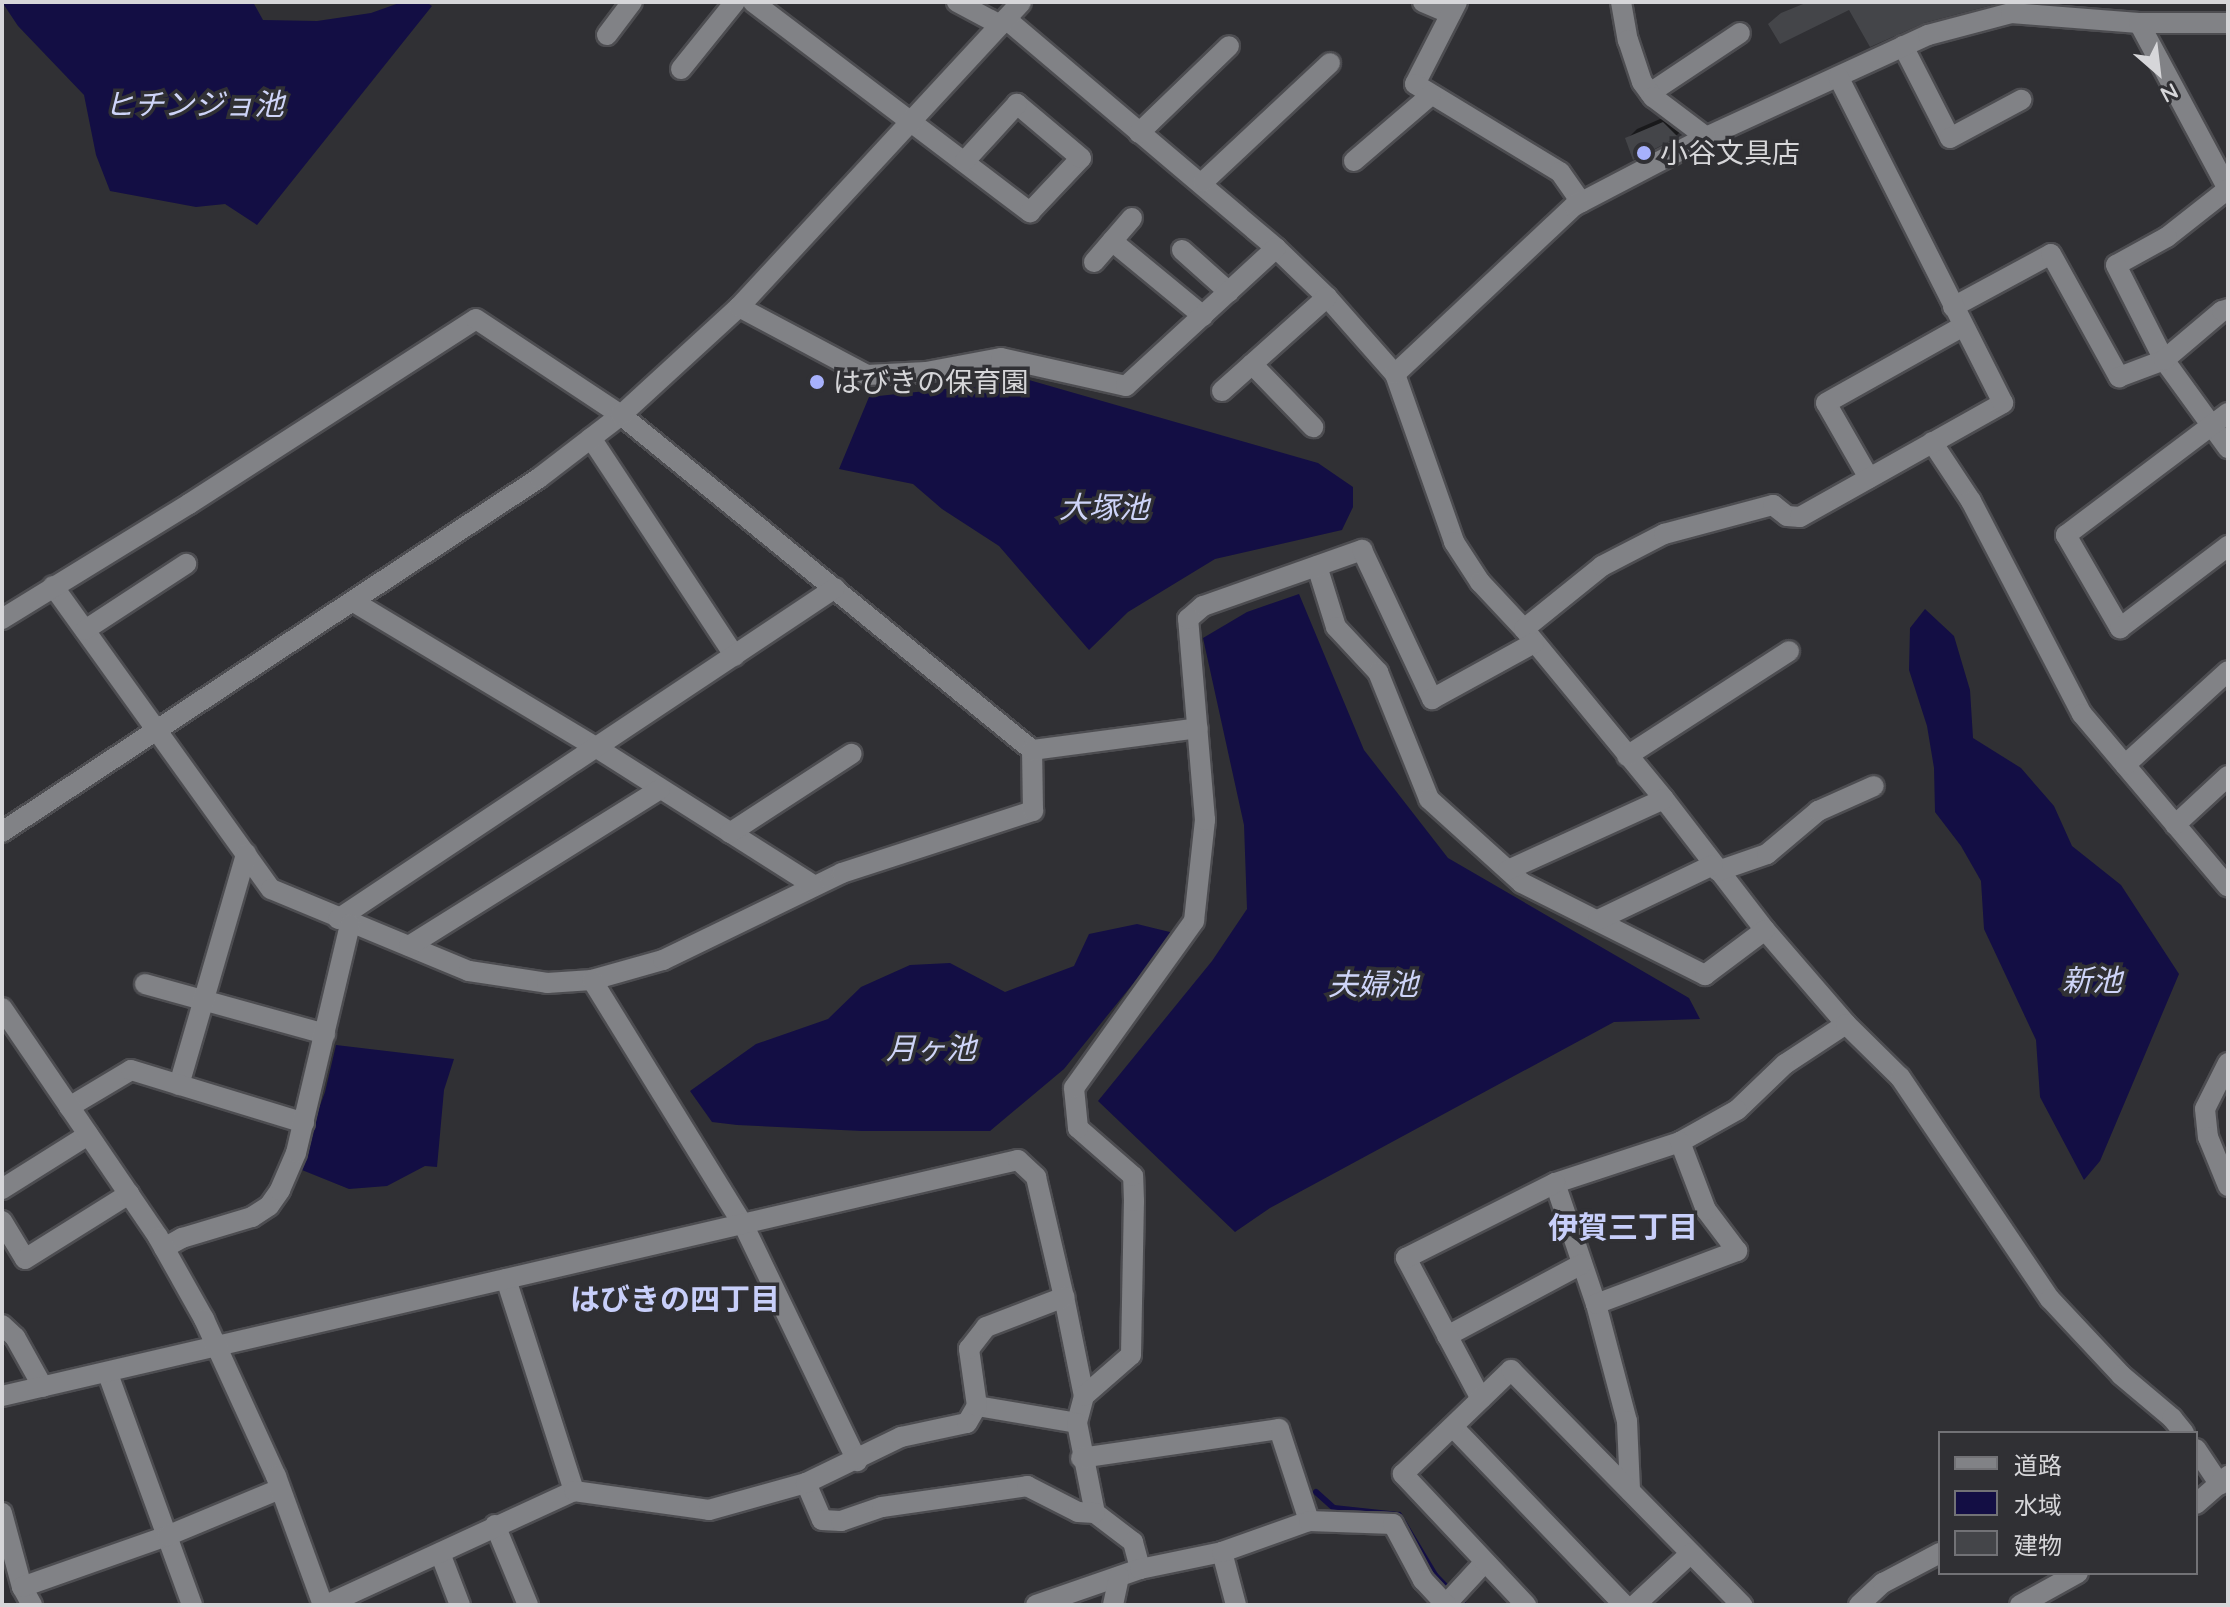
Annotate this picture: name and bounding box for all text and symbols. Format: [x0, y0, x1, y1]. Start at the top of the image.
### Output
north arrow [2118, 32, 2198, 112]
text: N [2156, 77, 2183, 109]
water label: ヒチンジョ池 [104, 86, 284, 122]
place label: 小谷文具店 [1660, 136, 1800, 170]
marker: 小谷文具店 [1635, 144, 1653, 162]
place label: はびきの保育園 [833, 365, 1029, 399]
marker: はびきの保育園 [808, 373, 826, 391]
water label: 大塚池 [1059, 489, 1149, 525]
water label: 新池 [2062, 962, 2122, 998]
water label: 夫婦池 [1328, 966, 1418, 1002]
water label: 月ヶ池 [886, 1030, 976, 1066]
district label: 伊賀三丁目 [1548, 1209, 1698, 1245]
district label: はびきの四丁目 [570, 1281, 780, 1317]
legend [1938, 1431, 2198, 1575]
text: 道路 [2014, 1450, 2062, 1480]
text: 水域 [2014, 1490, 2062, 1520]
text: 建物 [2014, 1530, 2062, 1560]

